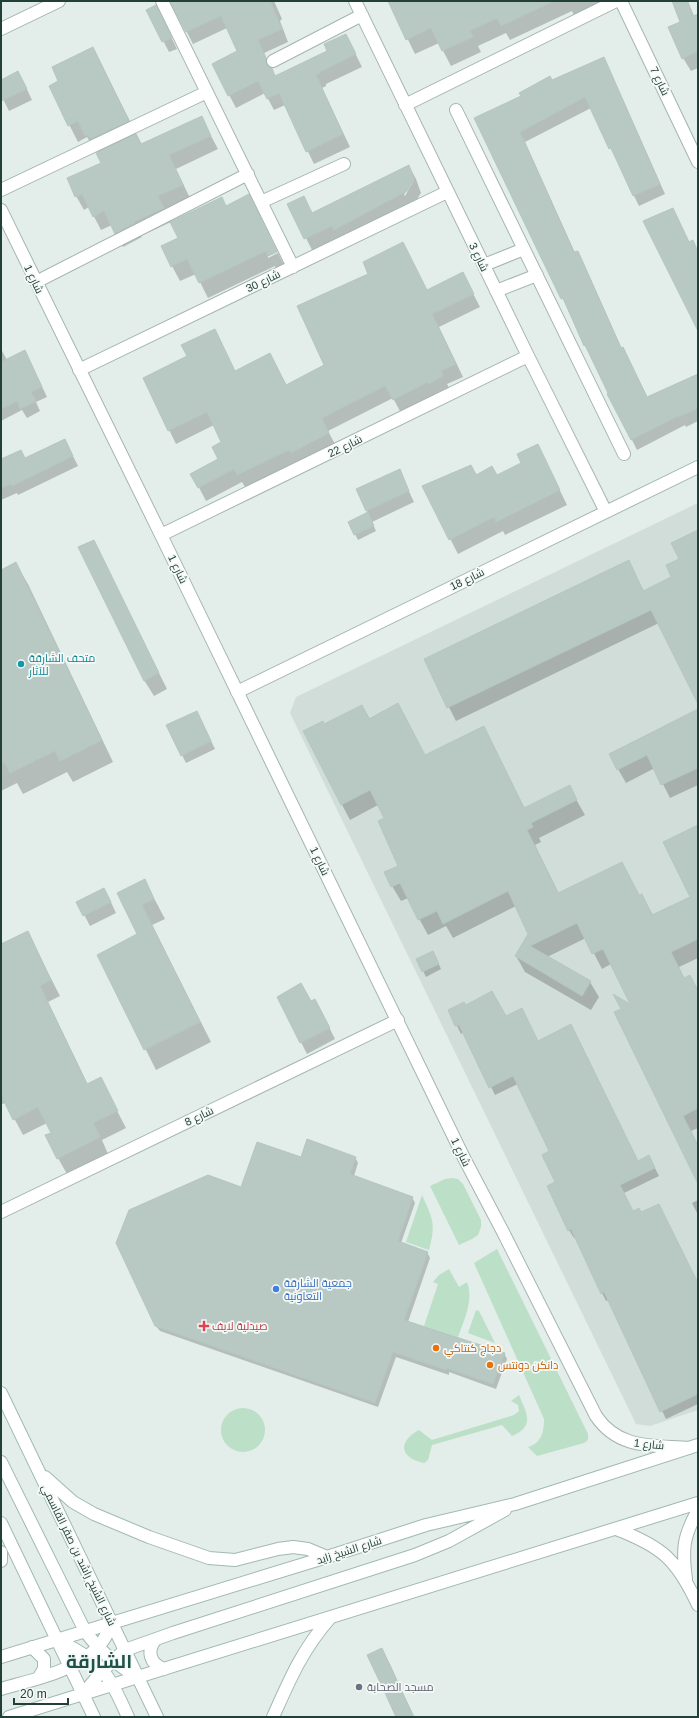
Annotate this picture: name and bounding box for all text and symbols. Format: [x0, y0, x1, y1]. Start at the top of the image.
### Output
street label: شارع 7 [646, 65, 672, 98]
street label: شارع 3 [465, 241, 491, 274]
street label: شارع 1 [20, 263, 46, 296]
street label: شارع 30 [244, 268, 283, 296]
street label: شارع 22 [326, 433, 365, 461]
street label: شارع 1 [164, 553, 190, 586]
street label: شارع 18 [448, 566, 487, 594]
place label: متحف الشارقة للآثار [28, 652, 95, 678]
marker: متحف الشارقة للآثار [16, 659, 26, 669]
street label: شارع 1 [306, 845, 332, 878]
street label: شارع 8 [183, 1104, 216, 1130]
street label: شارع 1 [447, 1136, 473, 1169]
place label: جمعية الشارقة التعاونية [284, 1277, 352, 1303]
marker: جمعية الشارقة التعاونية [271, 1284, 281, 1294]
place label: صيدلية لايف [212, 1320, 267, 1332]
marker: صيدلية لايف [199, 1321, 209, 1331]
place label: دجاج كنتاكي [444, 1342, 501, 1357]
marker: دجاج كنتاكي [431, 1343, 441, 1353]
place label: دانكن دونتس [498, 1359, 558, 1372]
marker: دانكن دونتس [485, 1360, 495, 1370]
street label: شارع 1 [633, 1436, 665, 1454]
street label: شارع الشيخ راشد بن صقر القاسمي [37, 1482, 118, 1629]
street label: شارع الشيخ زايد [315, 1534, 384, 1568]
district label: الشارقة [66, 1651, 132, 1673]
scale bar [14, 1680, 68, 1706]
place label: مسجد الصحابة [367, 1681, 434, 1693]
marker: مسجد الصحابة [354, 1682, 364, 1692]
text: 20 m [20, 1687, 47, 1701]

